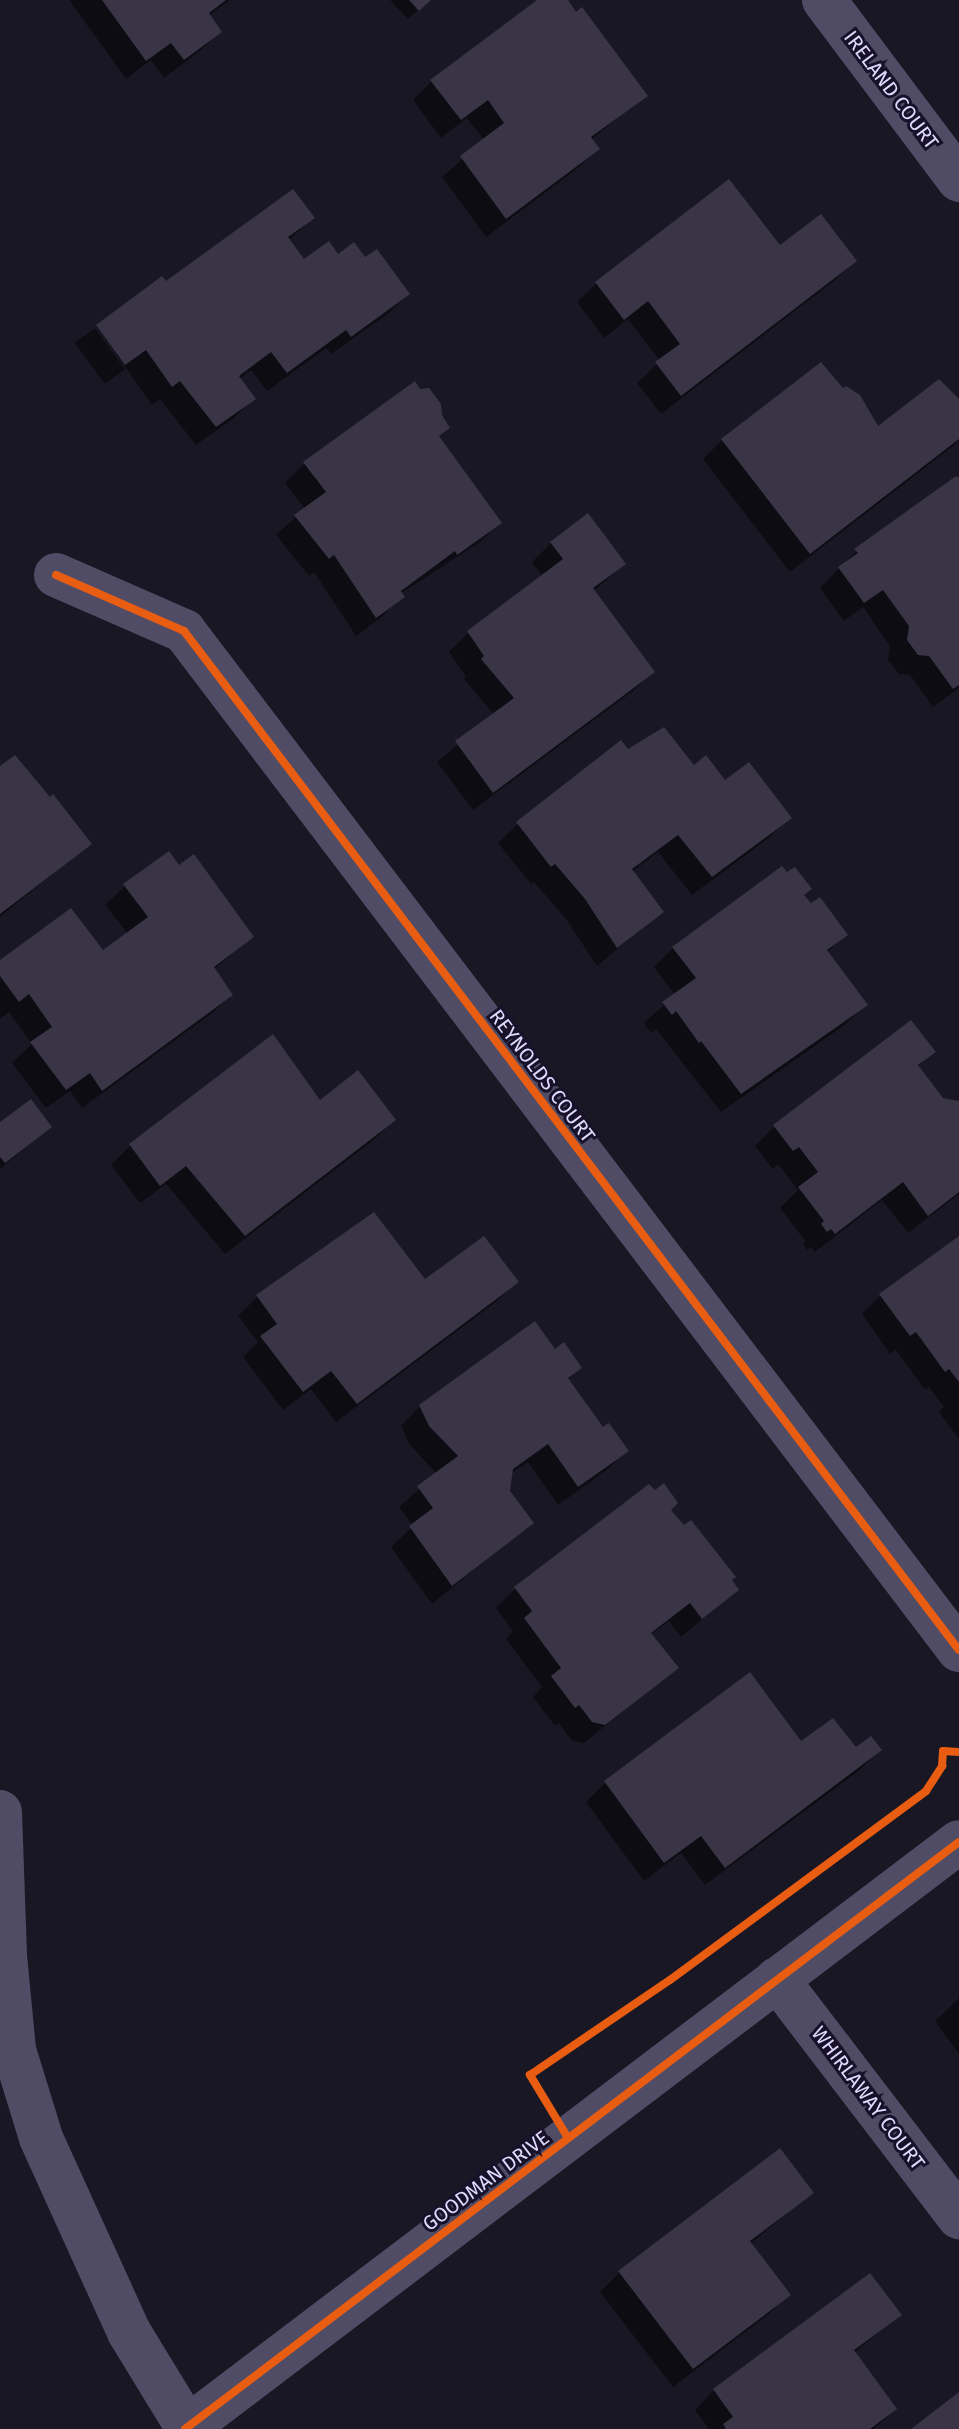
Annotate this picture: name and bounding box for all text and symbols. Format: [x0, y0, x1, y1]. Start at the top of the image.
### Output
street label: IRELAND COURT [839, 26, 943, 154]
street label: REYNOLDS COURT [484, 1005, 600, 1147]
street label: WHIRLAWAY COURT [806, 2022, 930, 2174]
street label: GOODMAN DRIVE [418, 2126, 554, 2236]

